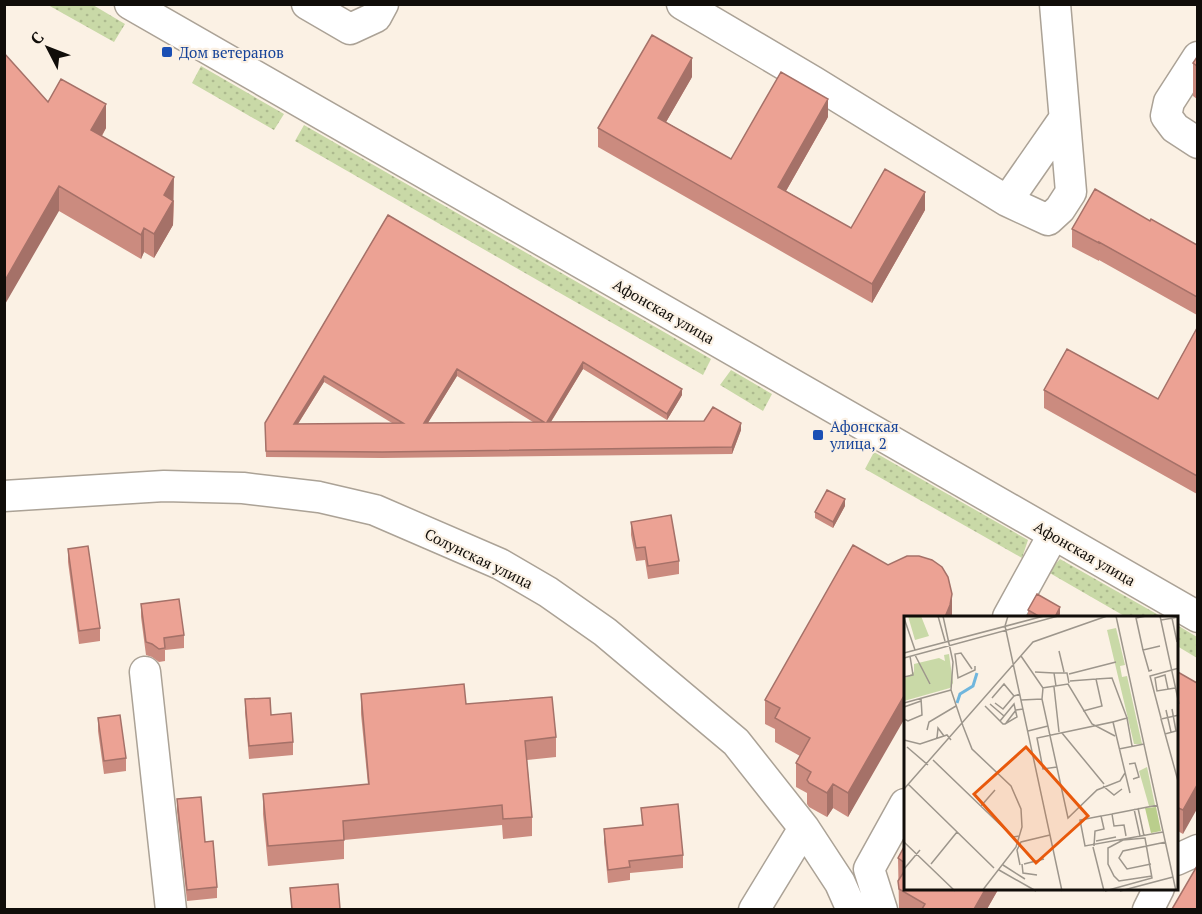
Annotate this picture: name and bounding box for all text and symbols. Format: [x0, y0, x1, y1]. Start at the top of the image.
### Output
north arrow [18, 18, 78, 78]
text: С [25, 27, 49, 49]
place label: Дом ветеранов [179, 42, 284, 62]
marker: Дом ветеранов [160, 45, 174, 59]
street label: Афонская улица [610, 274, 719, 348]
place label: Афонская улица, 2 [829, 416, 899, 453]
marker: Афонская улица, 2 [811, 428, 825, 442]
street label: Афонская улица [1031, 516, 1140, 590]
street label: Солунская улица [422, 523, 537, 593]
inset map [904, 616, 1178, 890]

